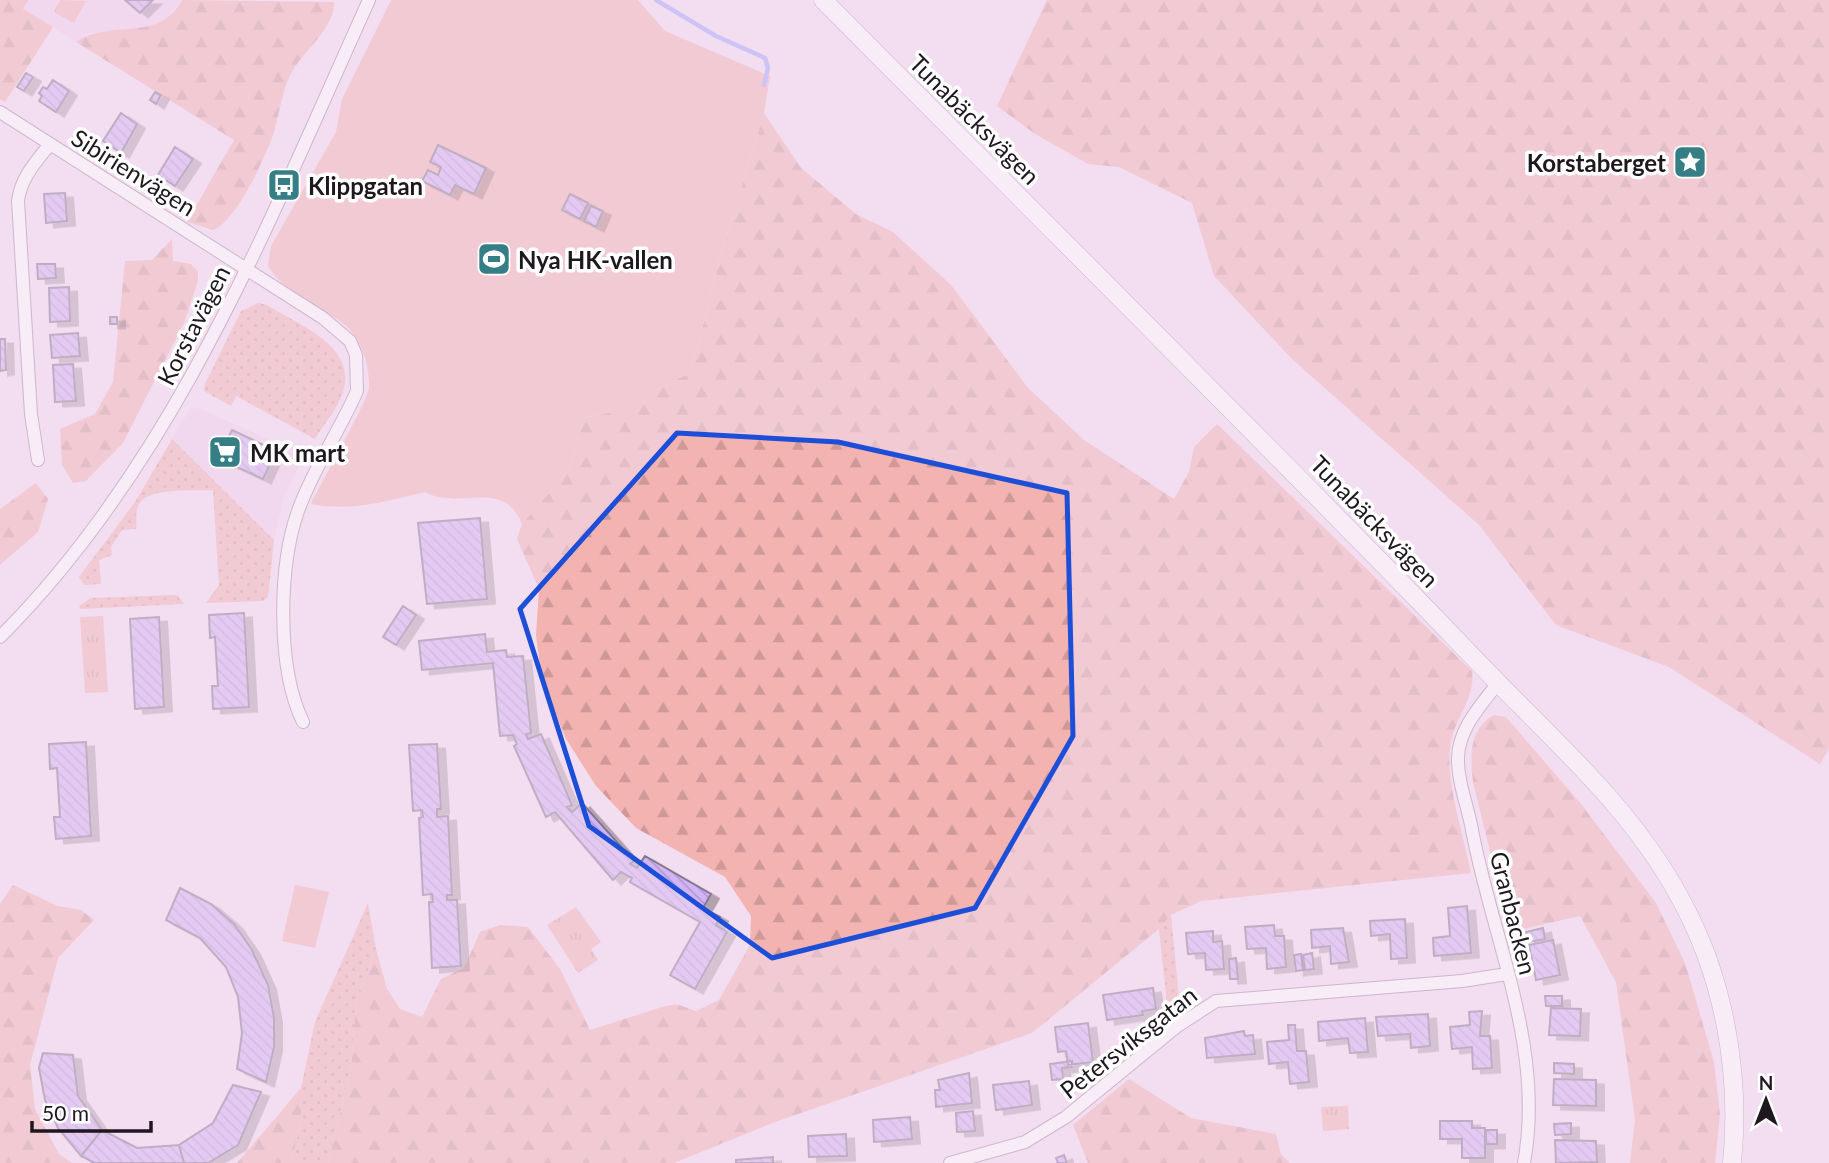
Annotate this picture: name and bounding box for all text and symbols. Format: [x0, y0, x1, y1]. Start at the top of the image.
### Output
street label: Tunabäcksvägen [904, 48, 1046, 190]
street label: Sibirienvägen [67, 122, 201, 222]
place icon: Korstaberget [1671, 143, 1709, 181]
place label: Korstaberget [1527, 148, 1666, 177]
bus stop icon: Klippgatan [265, 166, 303, 204]
place label: Klippgatan [308, 171, 423, 200]
sports icon: Nya HK-vallen [475, 240, 513, 278]
place label: Nya HK-vallen [518, 245, 673, 274]
street label: Korstavägen [150, 260, 236, 390]
supermarket icon: MK mart [206, 433, 244, 471]
place label: MK mart [250, 438, 345, 467]
street label: Tunabäcksvägen [1305, 449, 1445, 593]
street label: Granbacken [1485, 849, 1543, 977]
street label: Petersviksgatan [1054, 980, 1202, 1104]
north arrow [1731, 1065, 1801, 1135]
text: N [1759, 1071, 1773, 1094]
scale bar [32, 1090, 150, 1134]
text: 50 m [42, 1100, 89, 1125]

